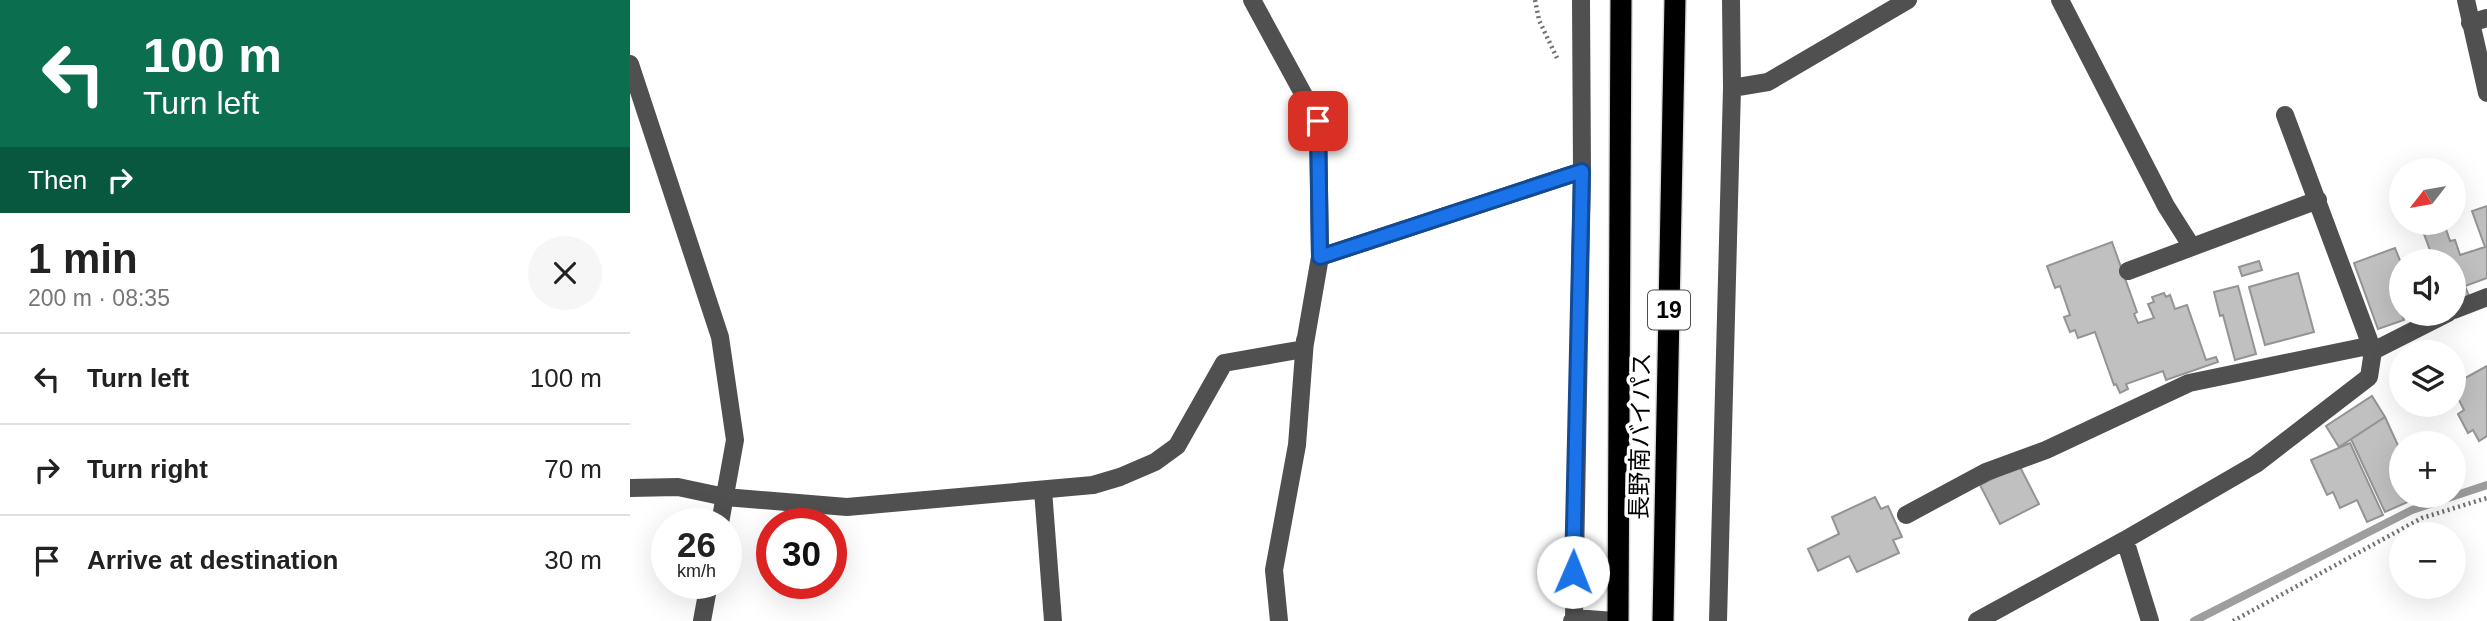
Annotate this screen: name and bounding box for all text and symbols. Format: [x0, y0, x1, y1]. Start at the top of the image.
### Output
icon: left [28, 28, 119, 119]
text: 100 m [143, 28, 282, 82]
text: Turn left [143, 85, 259, 121]
pin [1288, 91, 1348, 151]
icon: arrive [1299, 102, 1337, 140]
north arrow [2389, 158, 2466, 234]
map controls [2389, 158, 2466, 599]
icon: right [101, 161, 139, 199]
text: Then [28, 165, 87, 195]
text: 1 min [28, 235, 138, 282]
button: close [528, 236, 602, 310]
button: sound [2389, 249, 2466, 326]
text: 200 m · 08:35 [28, 285, 170, 311]
road number: 19 [1648, 290, 1690, 330]
button: layers [2389, 340, 2466, 417]
street label: 長野南バイパス [1625, 352, 1655, 520]
icon: left [28, 360, 66, 398]
text: Turn left [87, 363, 189, 393]
text: 100 m [530, 363, 602, 393]
button: + [2389, 431, 2466, 508]
icon: right [28, 451, 66, 489]
text: Turn right [87, 454, 208, 484]
text: 70 m [544, 454, 602, 484]
speed limit sign: 30 [756, 508, 847, 599]
button: − [2389, 522, 2466, 599]
text: 26 [677, 525, 716, 564]
position arrow [1536, 535, 1610, 609]
icon: arrive [28, 542, 66, 580]
text: Arrive at destination [87, 545, 338, 575]
text: 30 m [544, 545, 602, 575]
text: km/h [677, 561, 716, 581]

